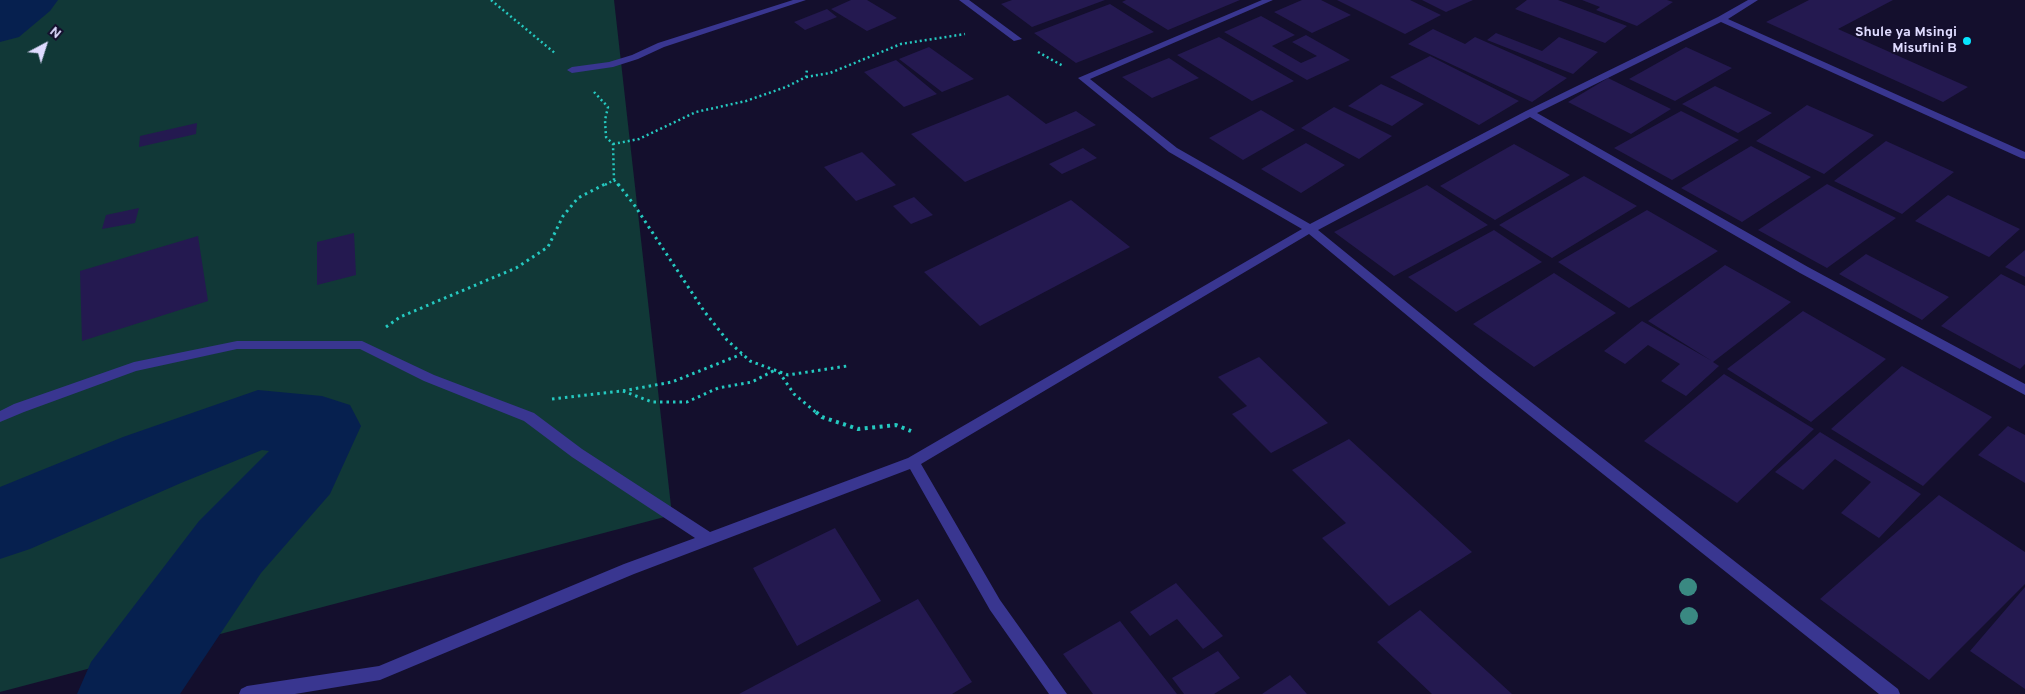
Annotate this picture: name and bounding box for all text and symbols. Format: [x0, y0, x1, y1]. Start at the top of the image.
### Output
north arrow [20, 20, 70, 70]
text: N [46, 23, 64, 43]
place label: Shule ya Msingi Misufini B [1855, 25, 1957, 58]
marker: Shule ya Msingi Misufini B [1961, 35, 1973, 47]

